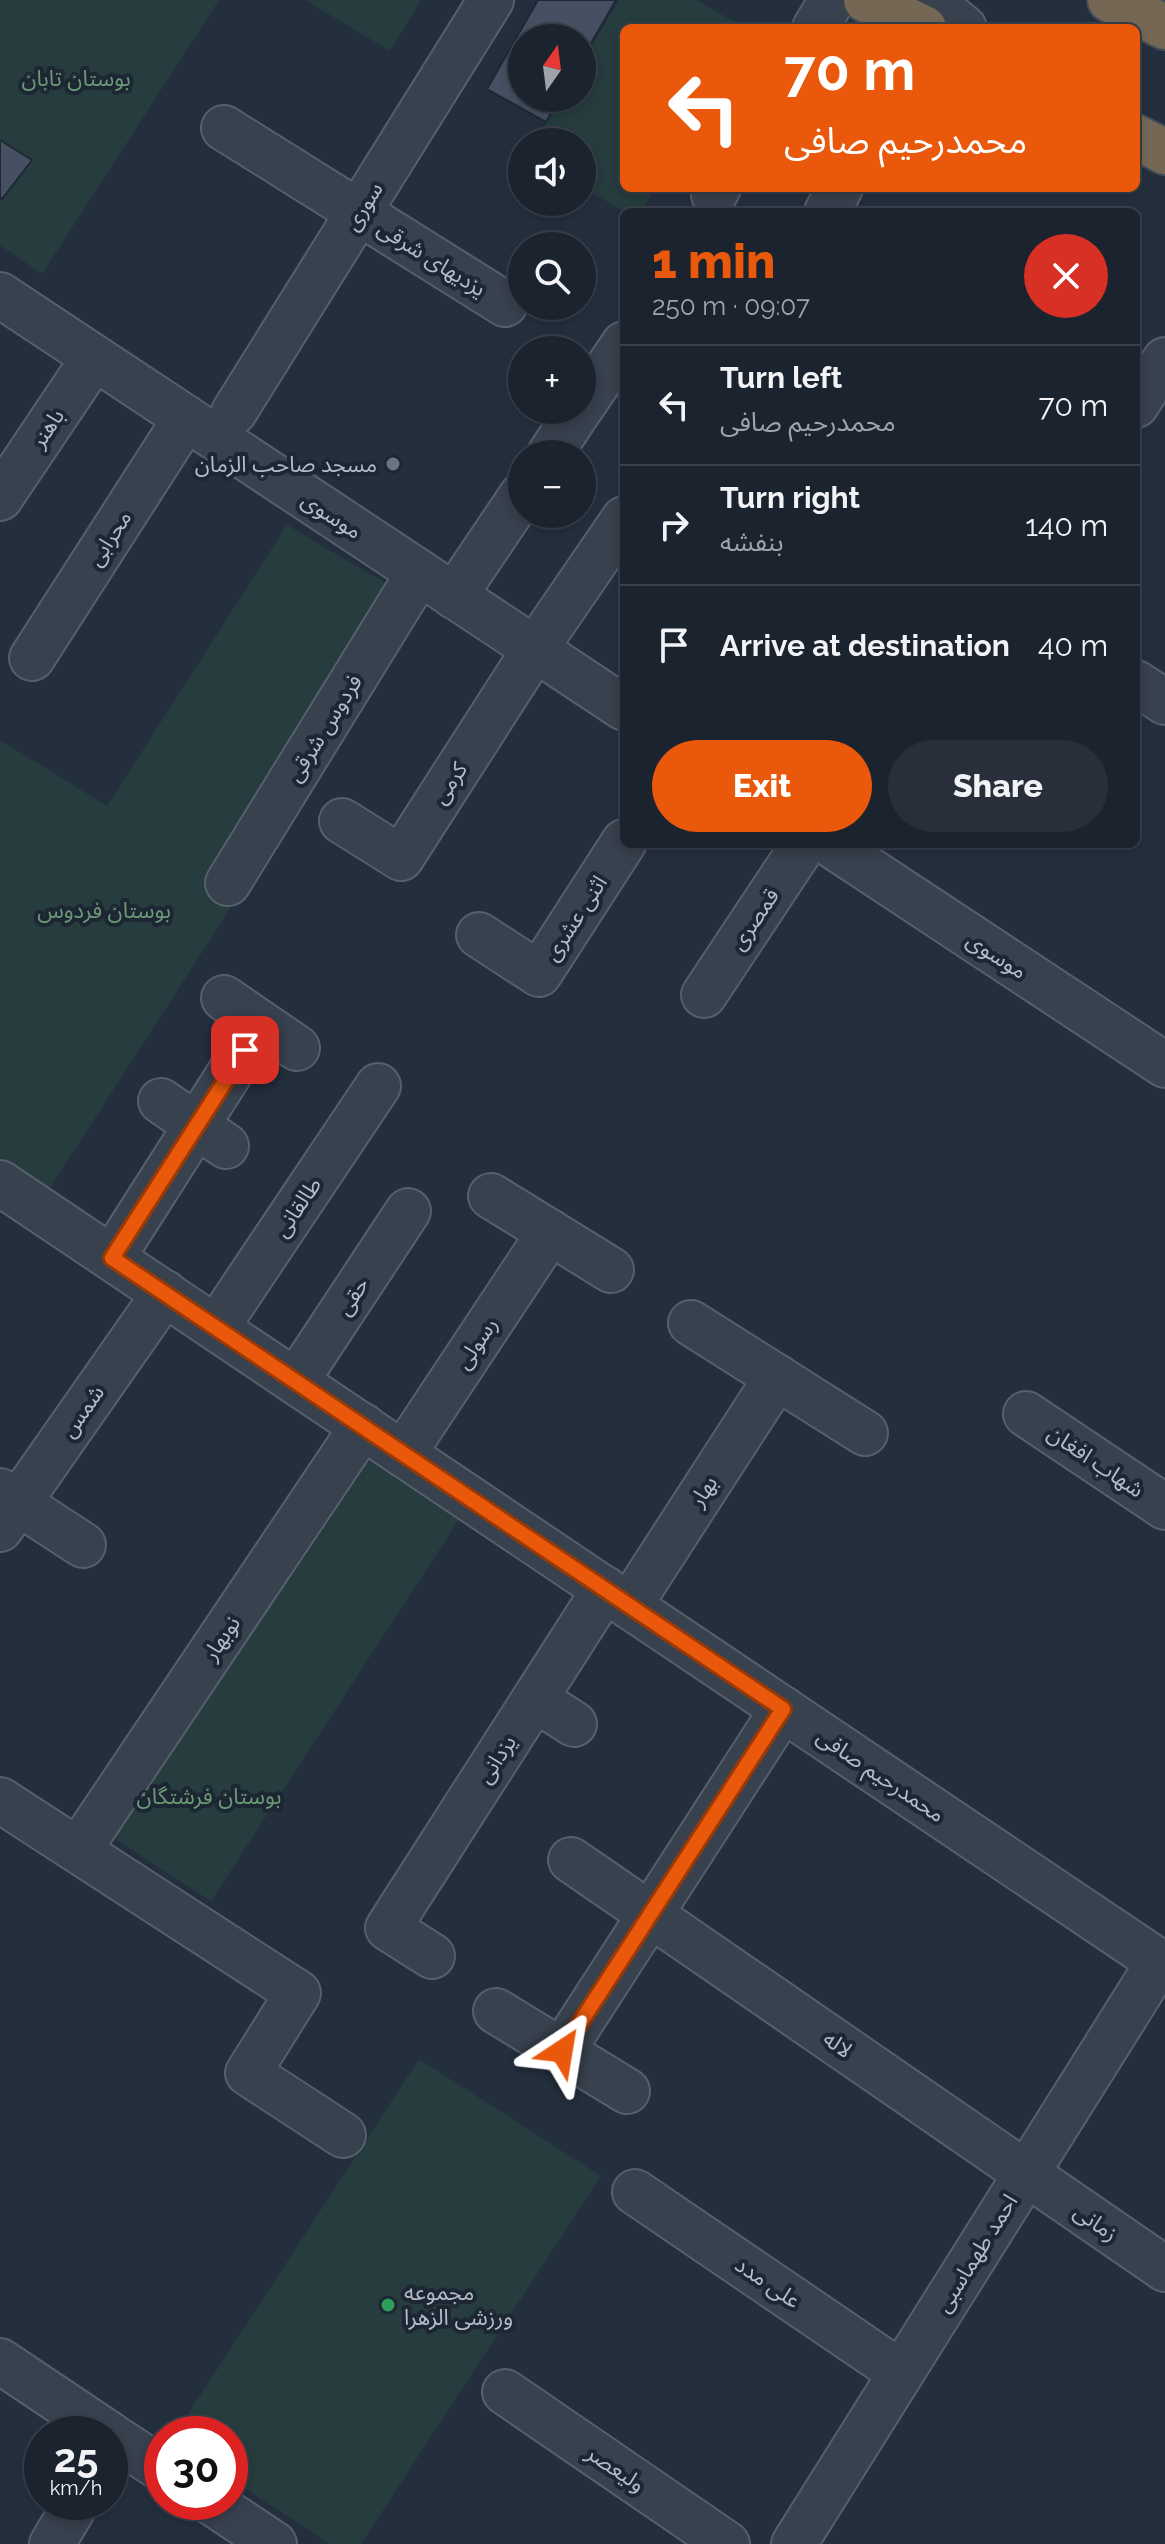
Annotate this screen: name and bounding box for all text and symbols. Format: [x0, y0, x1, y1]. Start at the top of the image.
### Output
north arrow [508, 24, 596, 112]
map controls [508, 24, 596, 528]
text: 70 m [784, 37, 915, 103]
icon: left [652, 56, 756, 160]
park label: بوستان تابان [21, 65, 131, 91]
text: محمدرحیم صافی [784, 119, 1027, 161]
button: sound [508, 128, 596, 216]
street label: سوری [338, 177, 389, 236]
street label: یزدیهای شرقی [373, 214, 491, 302]
button: search [508, 232, 596, 320]
text: 1 min [652, 233, 775, 289]
button: close [1024, 234, 1108, 318]
text: 250 m · 09:07 [652, 291, 810, 321]
button: + [508, 336, 596, 424]
text: Turn left [720, 360, 842, 395]
icon: left [652, 383, 696, 427]
text: 70 m [1038, 388, 1108, 423]
street label: باهنر [24, 404, 69, 453]
text: محمدرحیم صافی [720, 407, 896, 437]
button: − [508, 440, 596, 528]
place label: مسجد صاحب الزمان [195, 451, 377, 477]
marker: مسجد صاحب الزمان [384, 455, 402, 473]
text: Turn right [720, 480, 860, 515]
street label: موسوی [297, 486, 367, 544]
icon: right [652, 503, 696, 547]
street label: محرابی [81, 505, 137, 571]
text: 140 m [1025, 508, 1108, 543]
text: بنفشه [720, 527, 784, 557]
icon: arrive [652, 623, 696, 667]
text: Arrive at destination [720, 628, 1010, 663]
text: 40 m [1038, 628, 1108, 663]
street label: فردوس شرقی [281, 669, 367, 787]
button: Exit [652, 740, 872, 832]
button: Share [888, 740, 1108, 832]
street label: کرمی [426, 756, 473, 809]
street label: اثنی عشری [538, 871, 612, 965]
street label: قمصری [724, 883, 784, 955]
park label: بوستان فردوس [37, 897, 171, 923]
street label: موسوی [962, 926, 1032, 984]
pin [211, 1016, 279, 1084]
icon: arrive [223, 1028, 267, 1072]
street label: طالقانی [268, 1172, 326, 1242]
street label: حقی [330, 1272, 374, 1320]
street label: رسولی [449, 1312, 504, 1374]
street label: شمس [55, 1380, 109, 1442]
street label: شهاب افغان [1043, 1419, 1149, 1503]
street label: بهار [683, 1471, 723, 1513]
street label: نوبهار [196, 1611, 246, 1666]
street label: محمدرحیم صافی [810, 1723, 950, 1831]
street label: یزدانی [471, 1730, 521, 1788]
park label: بوستان فرشتگان [137, 1783, 281, 1809]
position arrow [520, 2009, 604, 2093]
street label: لاله [819, 2025, 857, 2063]
street label: احمد طهماسبی [929, 2189, 1023, 2317]
street label: زمانی [1069, 2198, 1123, 2247]
street label: علی مدد [730, 2251, 806, 2313]
place label: مجموعه ورزشی الزهرا [404, 2279, 513, 2331]
marker: مجموعه ورزشی الزهرا [379, 2296, 397, 2314]
speed limit sign: 30 [144, 2416, 248, 2520]
text: 25 [54, 2434, 98, 2481]
street label: ولیعصر [581, 2439, 650, 2497]
text: km/h [50, 2476, 102, 2500]

